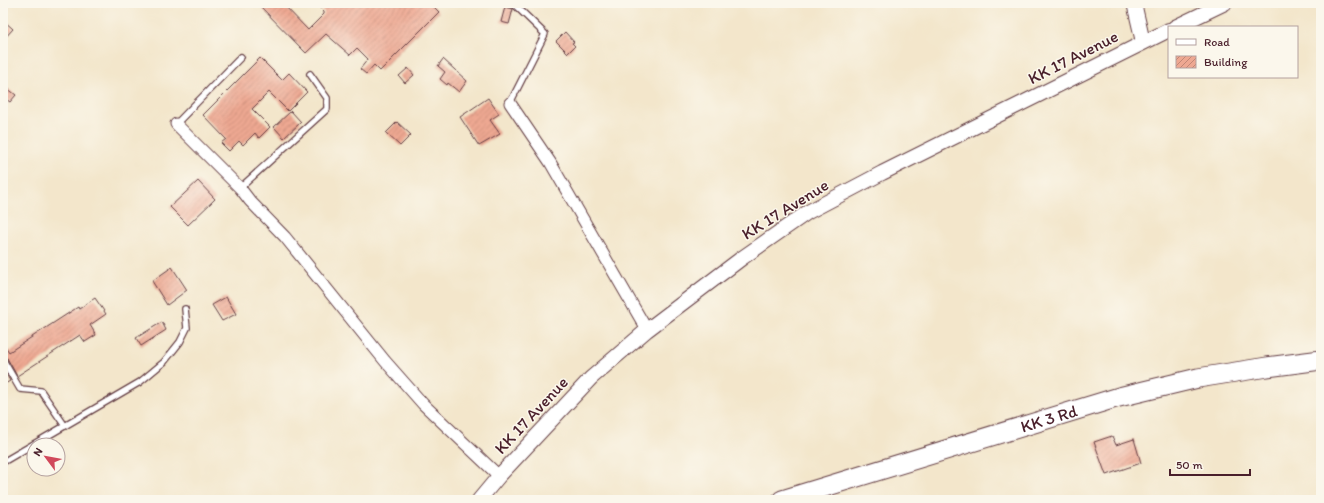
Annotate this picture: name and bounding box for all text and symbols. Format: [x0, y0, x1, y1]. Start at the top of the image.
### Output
street label: KK 17 Avenue [1025, 26, 1121, 88]
legend [1168, 26, 1298, 78]
text: Road [1204, 35, 1230, 49]
text: Building [1204, 55, 1248, 69]
street label: KK 17 Avenue [738, 174, 832, 244]
street label: KK 17 Avenue [490, 372, 572, 458]
street label: KK 3 Rd [1018, 400, 1080, 437]
north arrow [26, 437, 66, 477]
text: N [30, 445, 45, 459]
scale bar [1170, 451, 1250, 477]
text: 50 m [1176, 458, 1202, 472]

